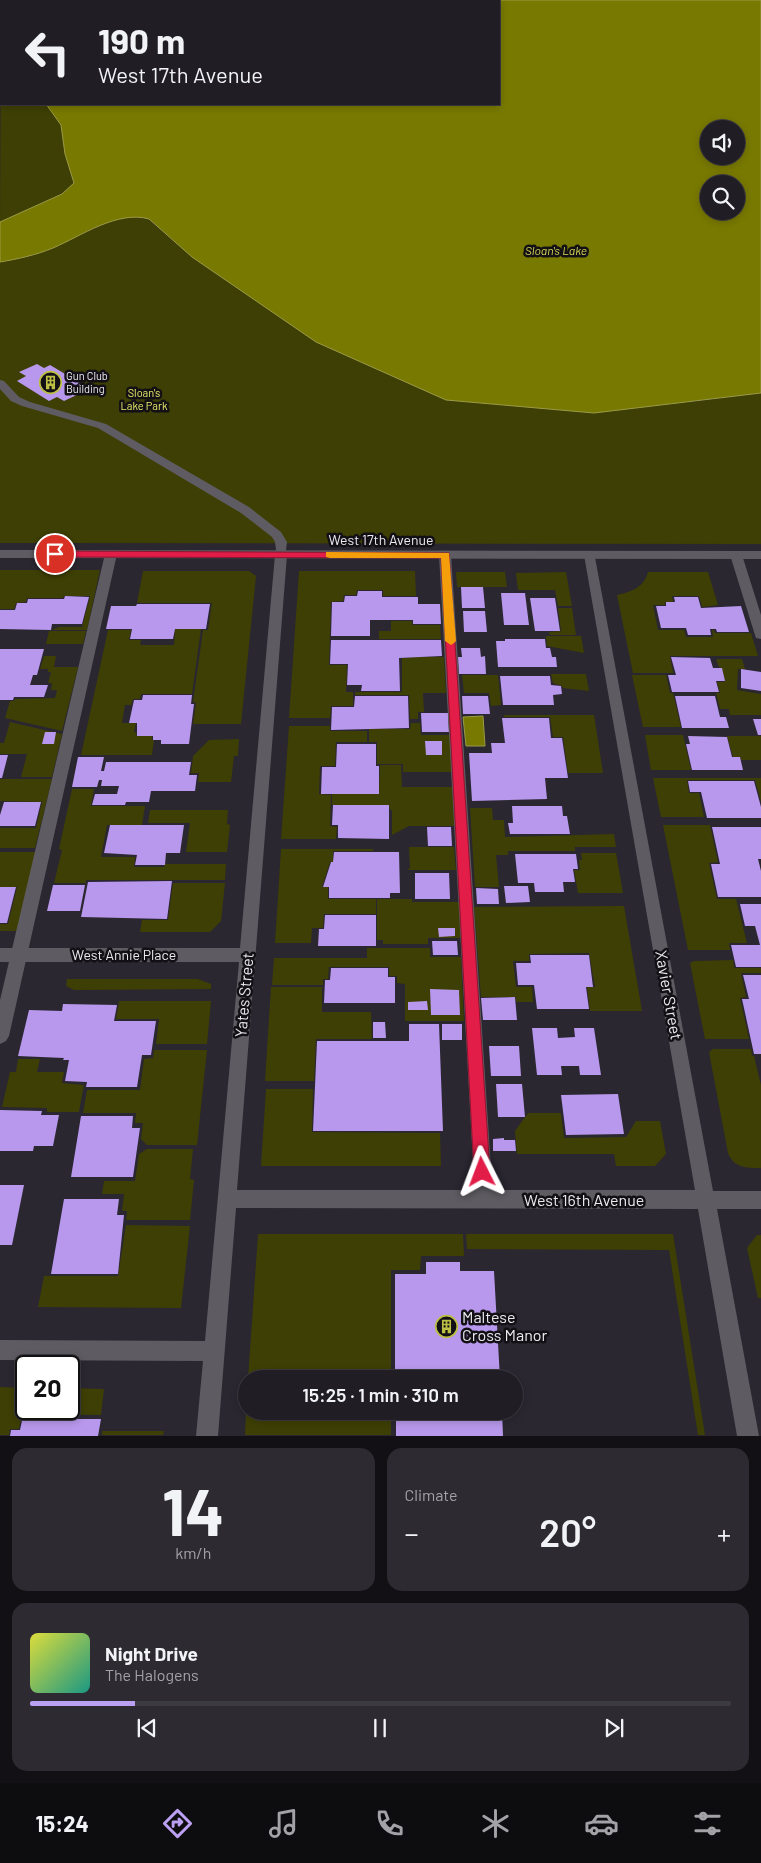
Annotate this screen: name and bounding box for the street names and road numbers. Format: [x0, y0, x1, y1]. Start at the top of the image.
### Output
street label: West 17th Avenue [328, 531, 434, 548]
street label: West Annie Place [72, 946, 176, 963]
street label: Xavier Street [652, 949, 687, 1041]
street label: Yates Street [230, 952, 257, 1038]
street label: West 16th Avenue [524, 1190, 644, 1209]

